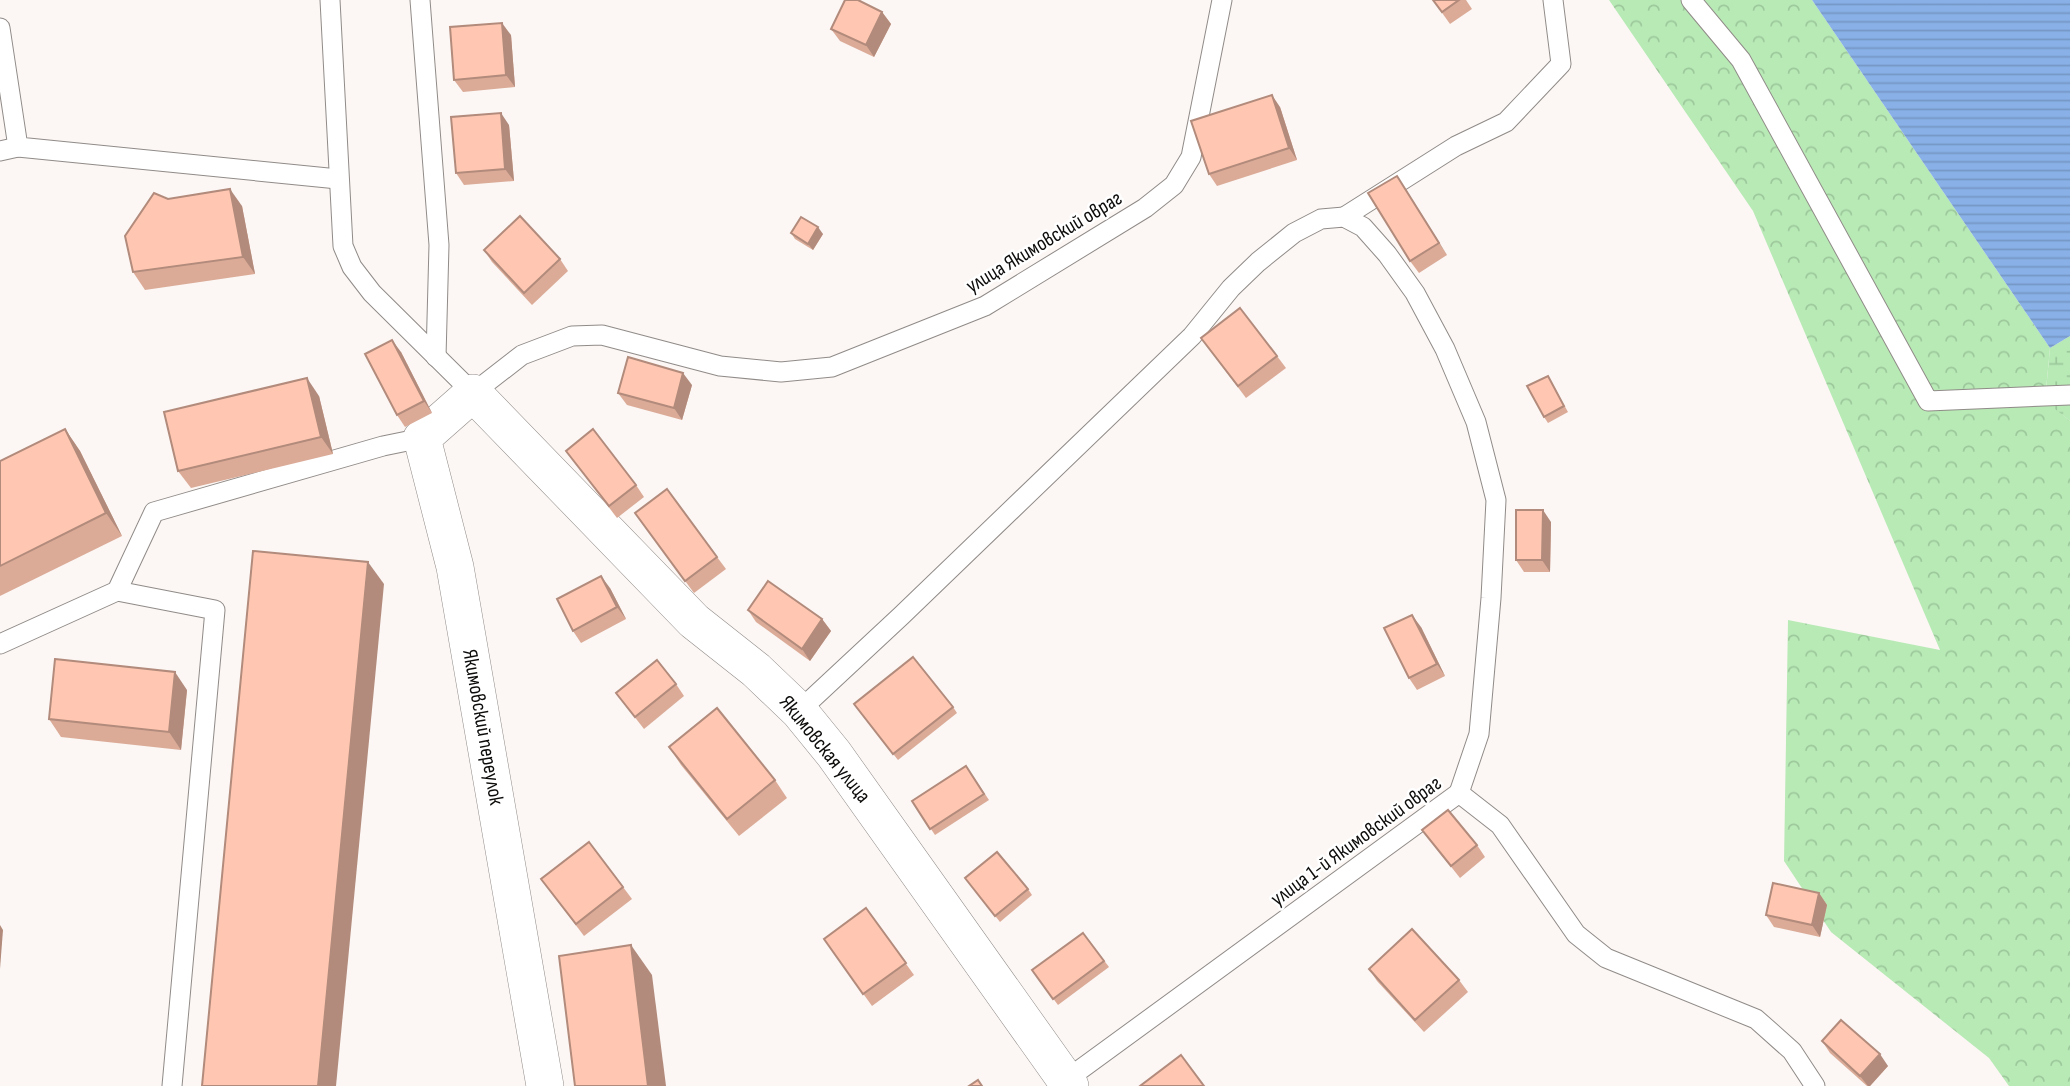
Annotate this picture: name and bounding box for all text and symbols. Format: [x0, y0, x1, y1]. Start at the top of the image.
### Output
street label: улица Якимовский овраг [961, 186, 1127, 298]
street label: Якимовский переулок [457, 647, 509, 807]
street label: Якимовская улица [774, 690, 876, 808]
street label: улица 1-й Якимовский овраг [1266, 771, 1446, 911]

